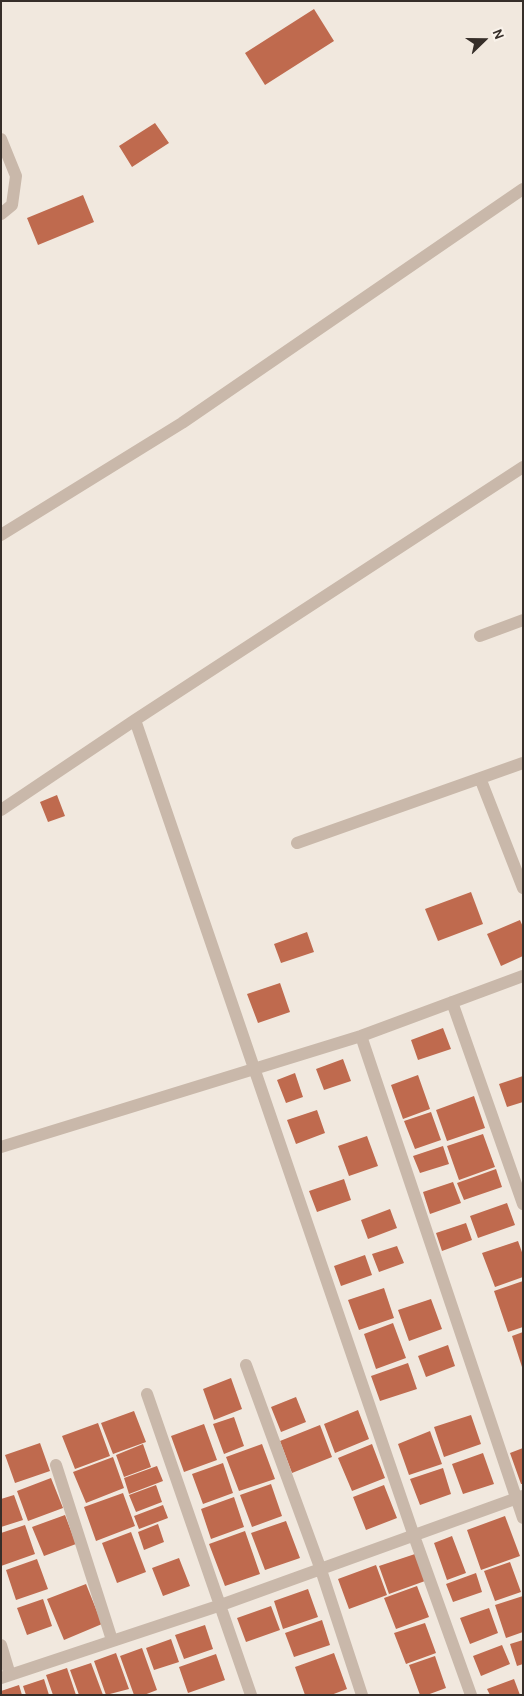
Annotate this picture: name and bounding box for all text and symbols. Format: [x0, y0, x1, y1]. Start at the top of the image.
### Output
north arrow [459, 15, 509, 65]
text: N [489, 26, 508, 42]

